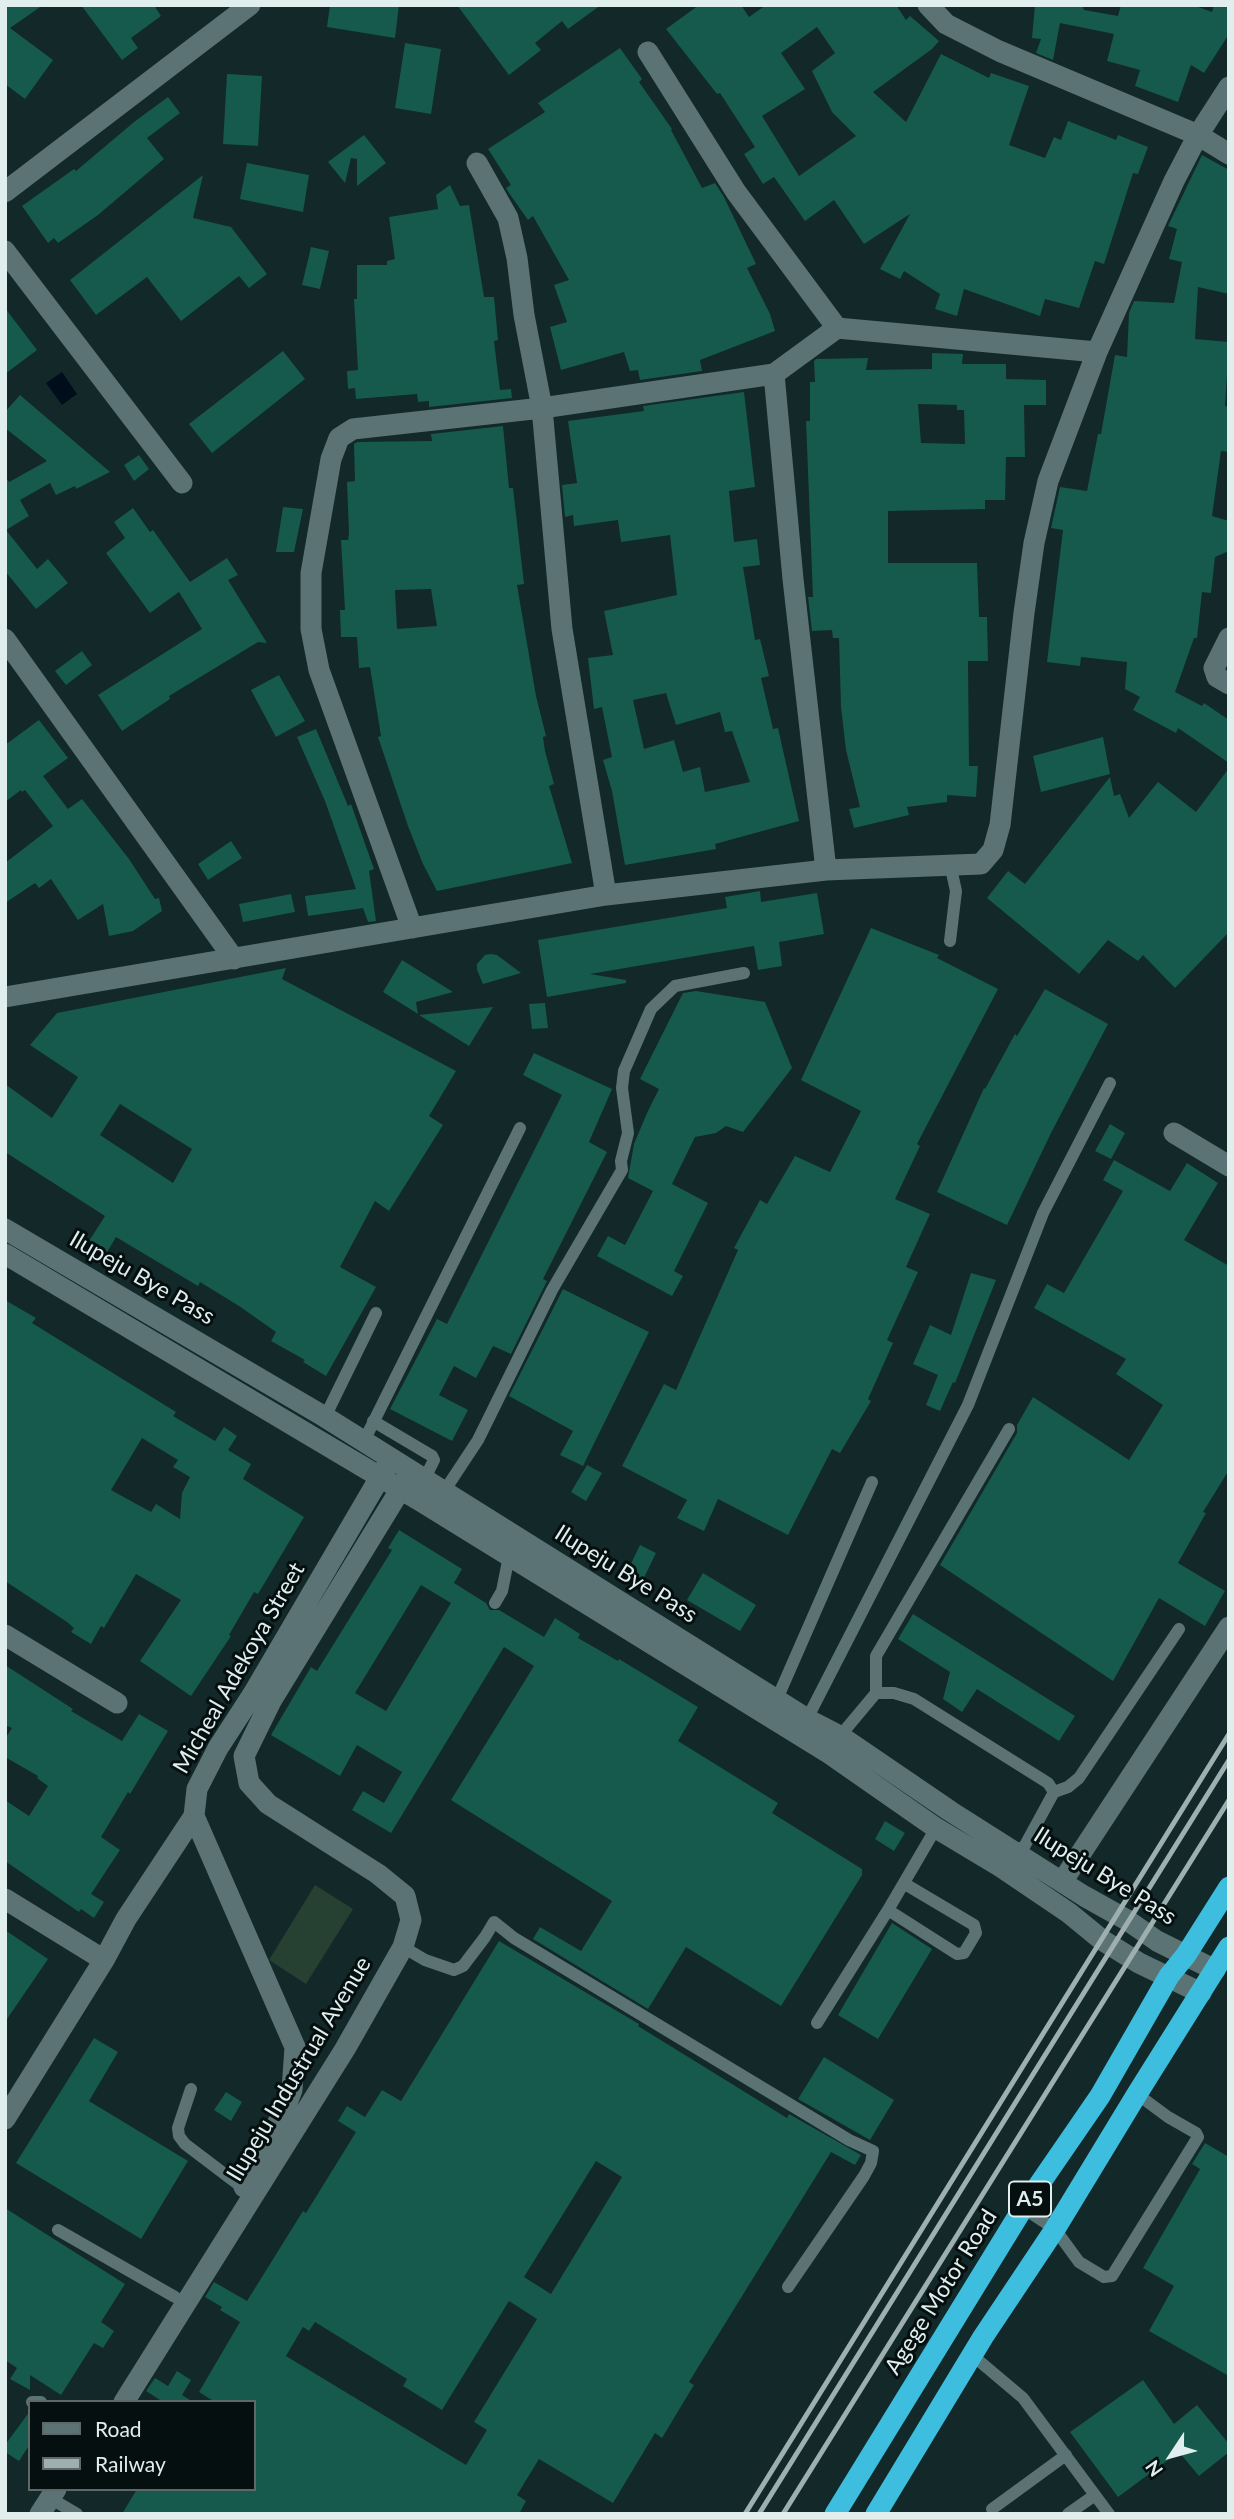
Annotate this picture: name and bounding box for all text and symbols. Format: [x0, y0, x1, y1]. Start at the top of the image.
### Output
street label: Ilupeju Bye Pass [65, 1225, 219, 1331]
street label: Ilupeju Bye Pass [550, 1519, 702, 1629]
street label: Micheal Adekoya Street [167, 1558, 311, 1778]
street label: Ilupeju Bye Pass [1029, 1821, 1181, 1931]
street label: Ilupeju Industrual Avenue [221, 1952, 377, 2186]
road number: A5 [1009, 2182, 1051, 2216]
street label: Agege Motor Road [879, 2204, 1003, 2380]
legend [28, 2400, 256, 2491]
text: Road [95, 2416, 142, 2441]
north arrow [1136, 2421, 1206, 2491]
text: Railway [95, 2451, 166, 2476]
text: N [1140, 2456, 1167, 2481]

